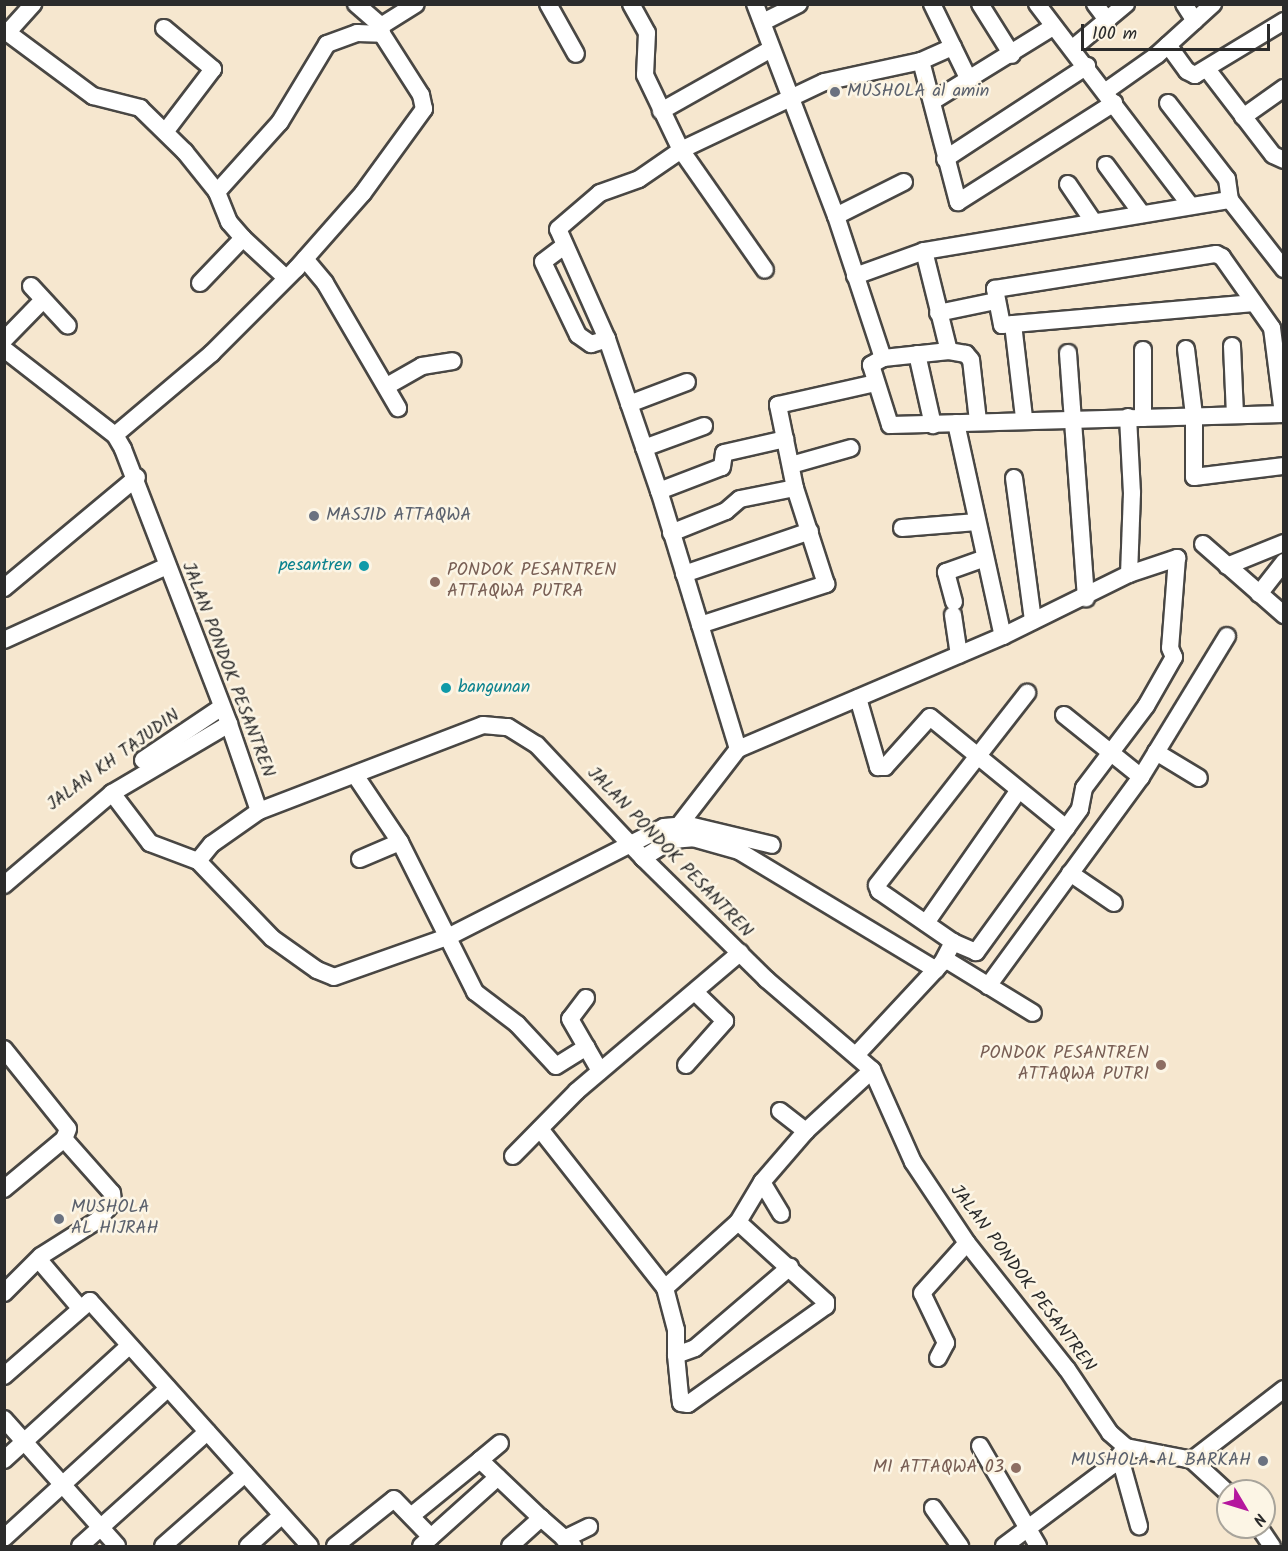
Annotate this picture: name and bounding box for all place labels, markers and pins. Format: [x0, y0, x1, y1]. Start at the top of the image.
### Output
place label: MUSHOLA al amin [847, 81, 989, 103]
marker: MUSHOLA al amin [828, 85, 842, 99]
place label: MASJID ATTAQWA [326, 505, 471, 527]
marker: MASJID ATTAQWA [307, 509, 321, 523]
place label: pesantren [279, 555, 352, 577]
marker: pesantren [357, 559, 371, 573]
place label: PONDOK PESANTREN ATTAQWA PUTRA [447, 561, 616, 604]
marker: PONDOK PESANTREN ATTAQWA PUTRA [428, 575, 442, 589]
place label: bangunan [458, 677, 530, 699]
marker: bangunan [439, 681, 453, 695]
place label: PONDOK PESANTREN ATTAQWA PUTRI [980, 1044, 1149, 1086]
marker: PONDOK PESANTREN ATTAQWA PUTRI [1154, 1058, 1168, 1072]
place label: MUSHOLA AL HIJRAH [71, 1198, 159, 1240]
marker: MUSHOLA AL HIJRAH [52, 1212, 66, 1226]
place label: MUSHOLA AL BARKAH [1071, 1450, 1251, 1472]
marker: MUSHOLA AL BARKAH [1256, 1454, 1270, 1468]
place label: MI ATTAQWA 03 [873, 1457, 1004, 1479]
marker: MI ATTAQWA 03 [1009, 1461, 1023, 1475]

